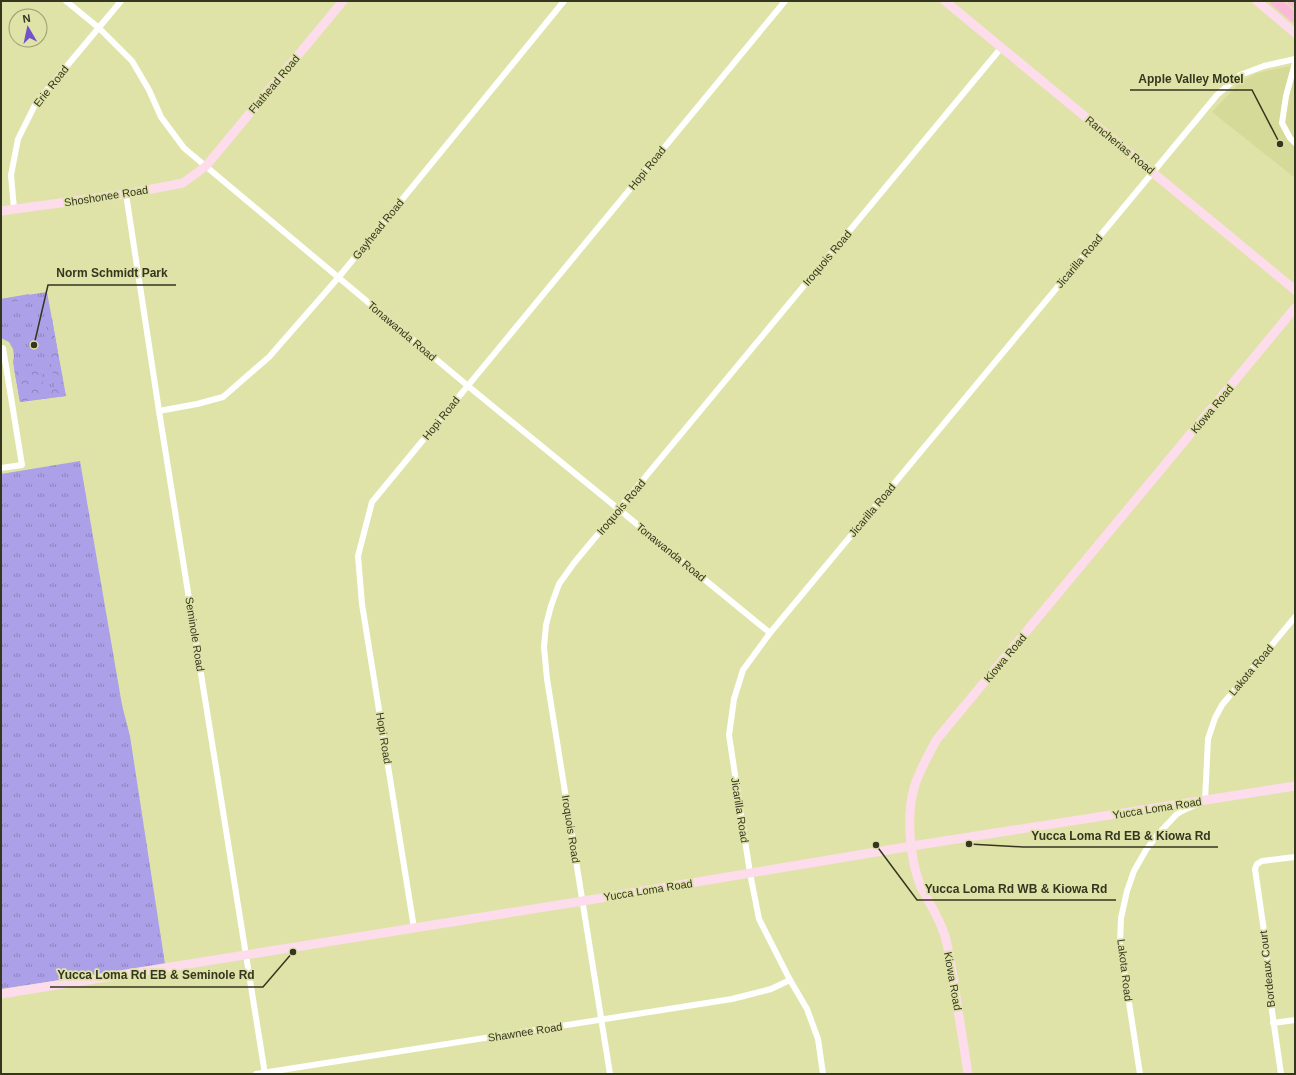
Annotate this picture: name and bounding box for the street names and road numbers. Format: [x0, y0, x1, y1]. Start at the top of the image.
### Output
street label: Flathead Road [246, 52, 302, 116]
street label: Erie Road [31, 63, 71, 109]
street label: Rancherias Road [1083, 114, 1157, 176]
street label: Hopi Road [626, 144, 668, 192]
street label: Shoshonee Road [63, 183, 149, 209]
street label: Gayhead Road [350, 196, 406, 262]
street label: Iroquois Road [800, 228, 854, 288]
street label: Jicarilla Road [1053, 232, 1105, 290]
street label: Tonawanda Road [365, 299, 439, 363]
street label: Kiowa Road [1188, 382, 1236, 436]
street label: Hopi Road [420, 394, 462, 442]
street label: Iroquois Road [594, 477, 648, 537]
street label: Jicarilla Road [846, 481, 898, 539]
street label: Tonawanda Road [634, 520, 708, 584]
street label: Seminole Road [183, 596, 207, 672]
street label: Kiowa Road [981, 631, 1029, 685]
street label: Lakota Road [1226, 642, 1276, 698]
street label: Hopi Road [374, 711, 394, 765]
street label: Jicarilla Road [729, 776, 751, 844]
street label: Iroquois Road [560, 794, 582, 864]
street label: Yucca Loma Road [1112, 795, 1202, 821]
street label: Yucca Loma Road [603, 877, 693, 903]
street label: Bordeaux Court [1257, 930, 1277, 1008]
street label: Lakota Road [1115, 938, 1135, 1002]
street label: Kiowa Road [942, 951, 964, 1011]
street label: Shawnee Road [487, 1020, 563, 1044]

